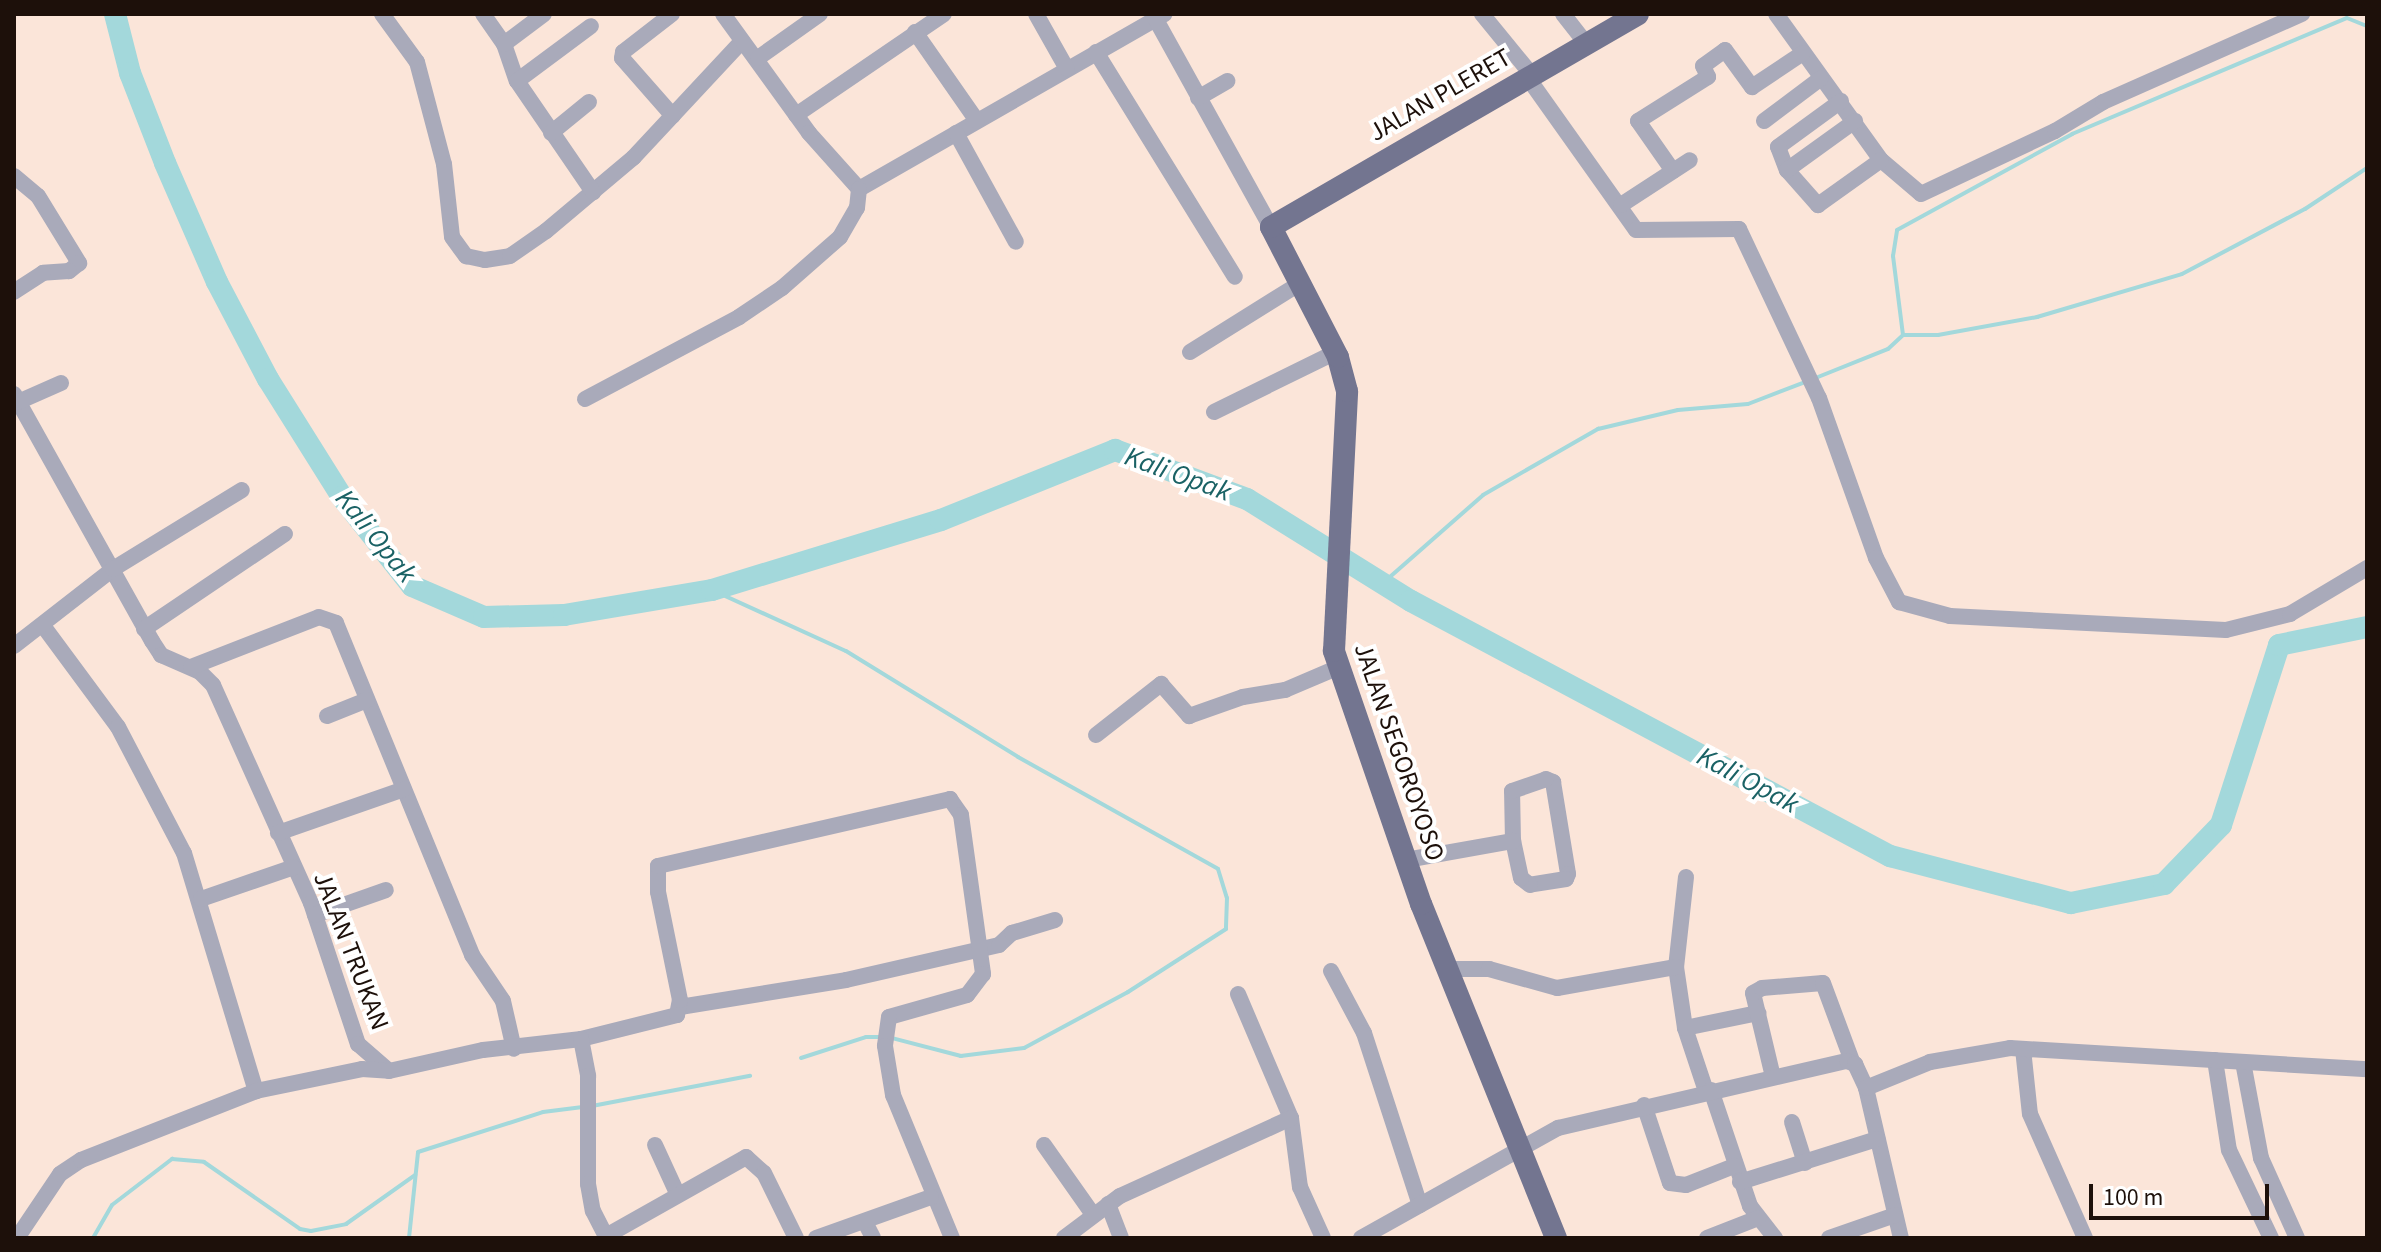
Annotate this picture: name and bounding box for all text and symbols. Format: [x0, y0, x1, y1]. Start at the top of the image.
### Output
street label: JALAN PLERET [1363, 42, 1517, 148]
water label: Kali Opak [1120, 439, 1236, 509]
water label: Kali Opak [328, 482, 424, 590]
street label: JALAN SEGOROYOSO [1347, 639, 1451, 865]
water label: Kali Opak [1691, 739, 1805, 821]
street label: JALAN TRUKAN [307, 868, 395, 1034]
scale bar [2093, 1168, 2273, 1218]
text: 100 m [2103, 1180, 2163, 1215]

